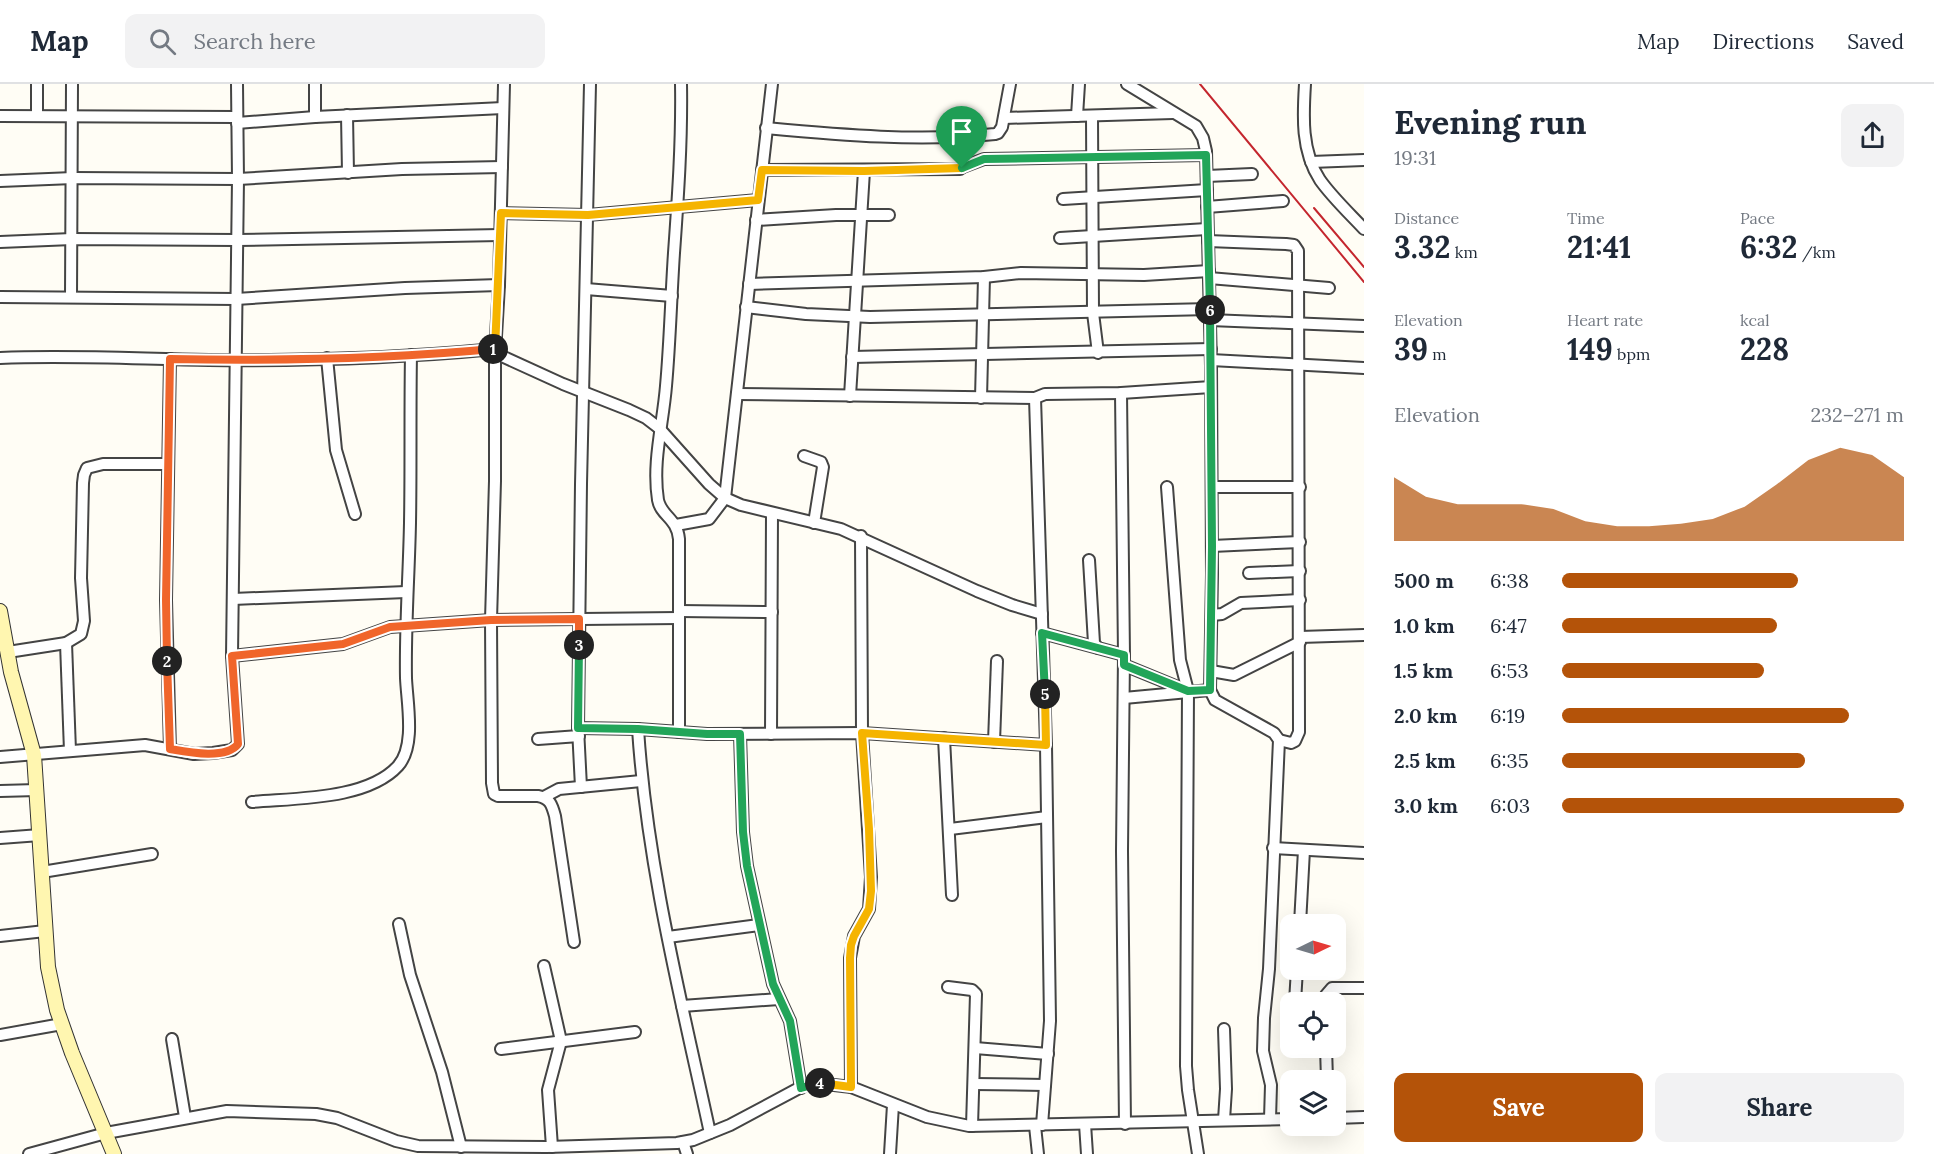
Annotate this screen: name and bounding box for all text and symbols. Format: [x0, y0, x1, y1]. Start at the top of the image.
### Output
search box [125, 14, 545, 68]
text: Map [30, 23, 89, 59]
icon: search [146, 25, 179, 58]
text: Search here [194, 27, 316, 55]
text: Map [1637, 28, 1680, 55]
text: Directions [1713, 28, 1814, 55]
text: Saved [1847, 28, 1904, 55]
text: Evening run [1394, 101, 1586, 143]
button: share [1841, 104, 1904, 167]
pin [936, 106, 987, 168]
icon: arrive [945, 115, 978, 148]
text: 19:31 [1394, 145, 1436, 170]
text: Distance [1394, 208, 1459, 228]
text: Time [1567, 208, 1605, 228]
text: Pace [1740, 208, 1775, 228]
text: 3.32 [1394, 228, 1451, 266]
text: 21:41 [1567, 228, 1631, 266]
text: 6:32 [1740, 228, 1798, 266]
text: km [1451, 242, 1478, 262]
text: /km [1798, 242, 1836, 262]
pin: 6 [1195, 295, 1225, 325]
text: 6 [1205, 300, 1215, 320]
text: Elevation [1394, 310, 1463, 330]
text: Heart rate [1567, 310, 1643, 330]
text: kcal [1740, 310, 1770, 330]
text: 39 [1394, 330, 1428, 368]
text: 149 [1567, 330, 1613, 368]
text: 228 [1740, 330, 1789, 368]
pin: 1 [478, 334, 508, 364]
text: 1 [490, 339, 496, 359]
text: m [1428, 344, 1447, 364]
text: bpm [1613, 344, 1650, 364]
text: Elevation [1394, 402, 1480, 427]
text: 232–271 m [1811, 402, 1904, 427]
text: 500 m [1394, 568, 1454, 593]
text: 6:38 [1490, 568, 1529, 593]
text: 1.0 km [1394, 613, 1455, 638]
text: 6:47 [1490, 613, 1527, 638]
pin: 3 [564, 630, 594, 660]
text: 3 [575, 635, 583, 655]
pin: 2 [152, 646, 182, 676]
text: 2 [163, 651, 171, 671]
text: 1.5 km [1394, 658, 1453, 683]
text: 6:53 [1490, 658, 1529, 683]
pin: 5 [1030, 679, 1060, 709]
text: 5 [1041, 684, 1049, 704]
text: 2.0 km [1394, 703, 1457, 728]
text: 6:19 [1490, 703, 1525, 728]
text: 2.5 km [1394, 748, 1456, 773]
text: 6:35 [1490, 748, 1529, 773]
text: 3.0 km [1394, 793, 1458, 818]
text: 6:03 [1490, 793, 1530, 818]
north arrow [1280, 914, 1346, 980]
map controls [1280, 914, 1346, 1136]
button: locate [1280, 992, 1346, 1058]
pin: 4 [805, 1068, 835, 1098]
button: layers [1280, 1070, 1346, 1136]
text: 4 [816, 1073, 824, 1093]
button: Save [1394, 1073, 1643, 1142]
button: Share [1655, 1073, 1904, 1142]

